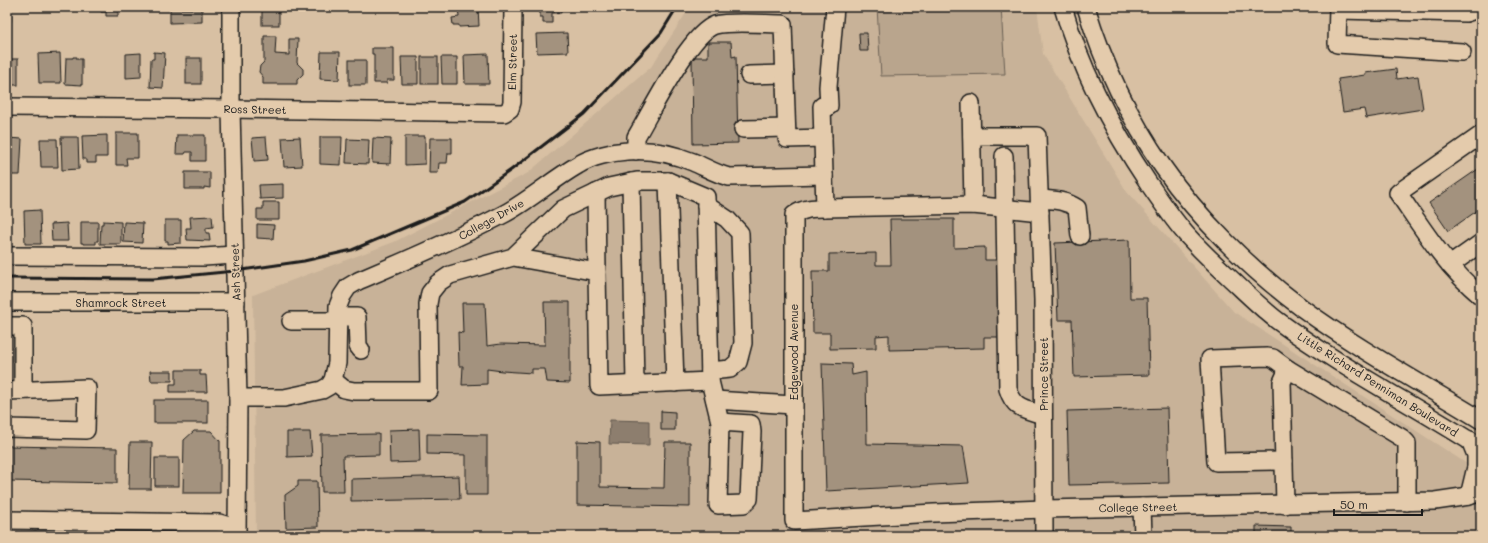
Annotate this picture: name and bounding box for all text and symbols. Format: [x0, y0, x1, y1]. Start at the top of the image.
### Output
street label: Elm Street [504, 34, 520, 90]
street label: Ross Street [223, 101, 287, 117]
street label: College Drive [456, 195, 526, 243]
street label: Ash Street [226, 243, 244, 301]
street label: Shamrock Street [76, 295, 167, 310]
street label: Edgewood Avenue [786, 304, 801, 400]
street label: Little Richard Penniman Boulevard [1295, 328, 1461, 440]
street label: Prince Street [1036, 337, 1051, 411]
scale bar [1334, 491, 1422, 517]
text: 50 m [1340, 496, 1368, 512]
street label: College Street [1099, 499, 1177, 515]

